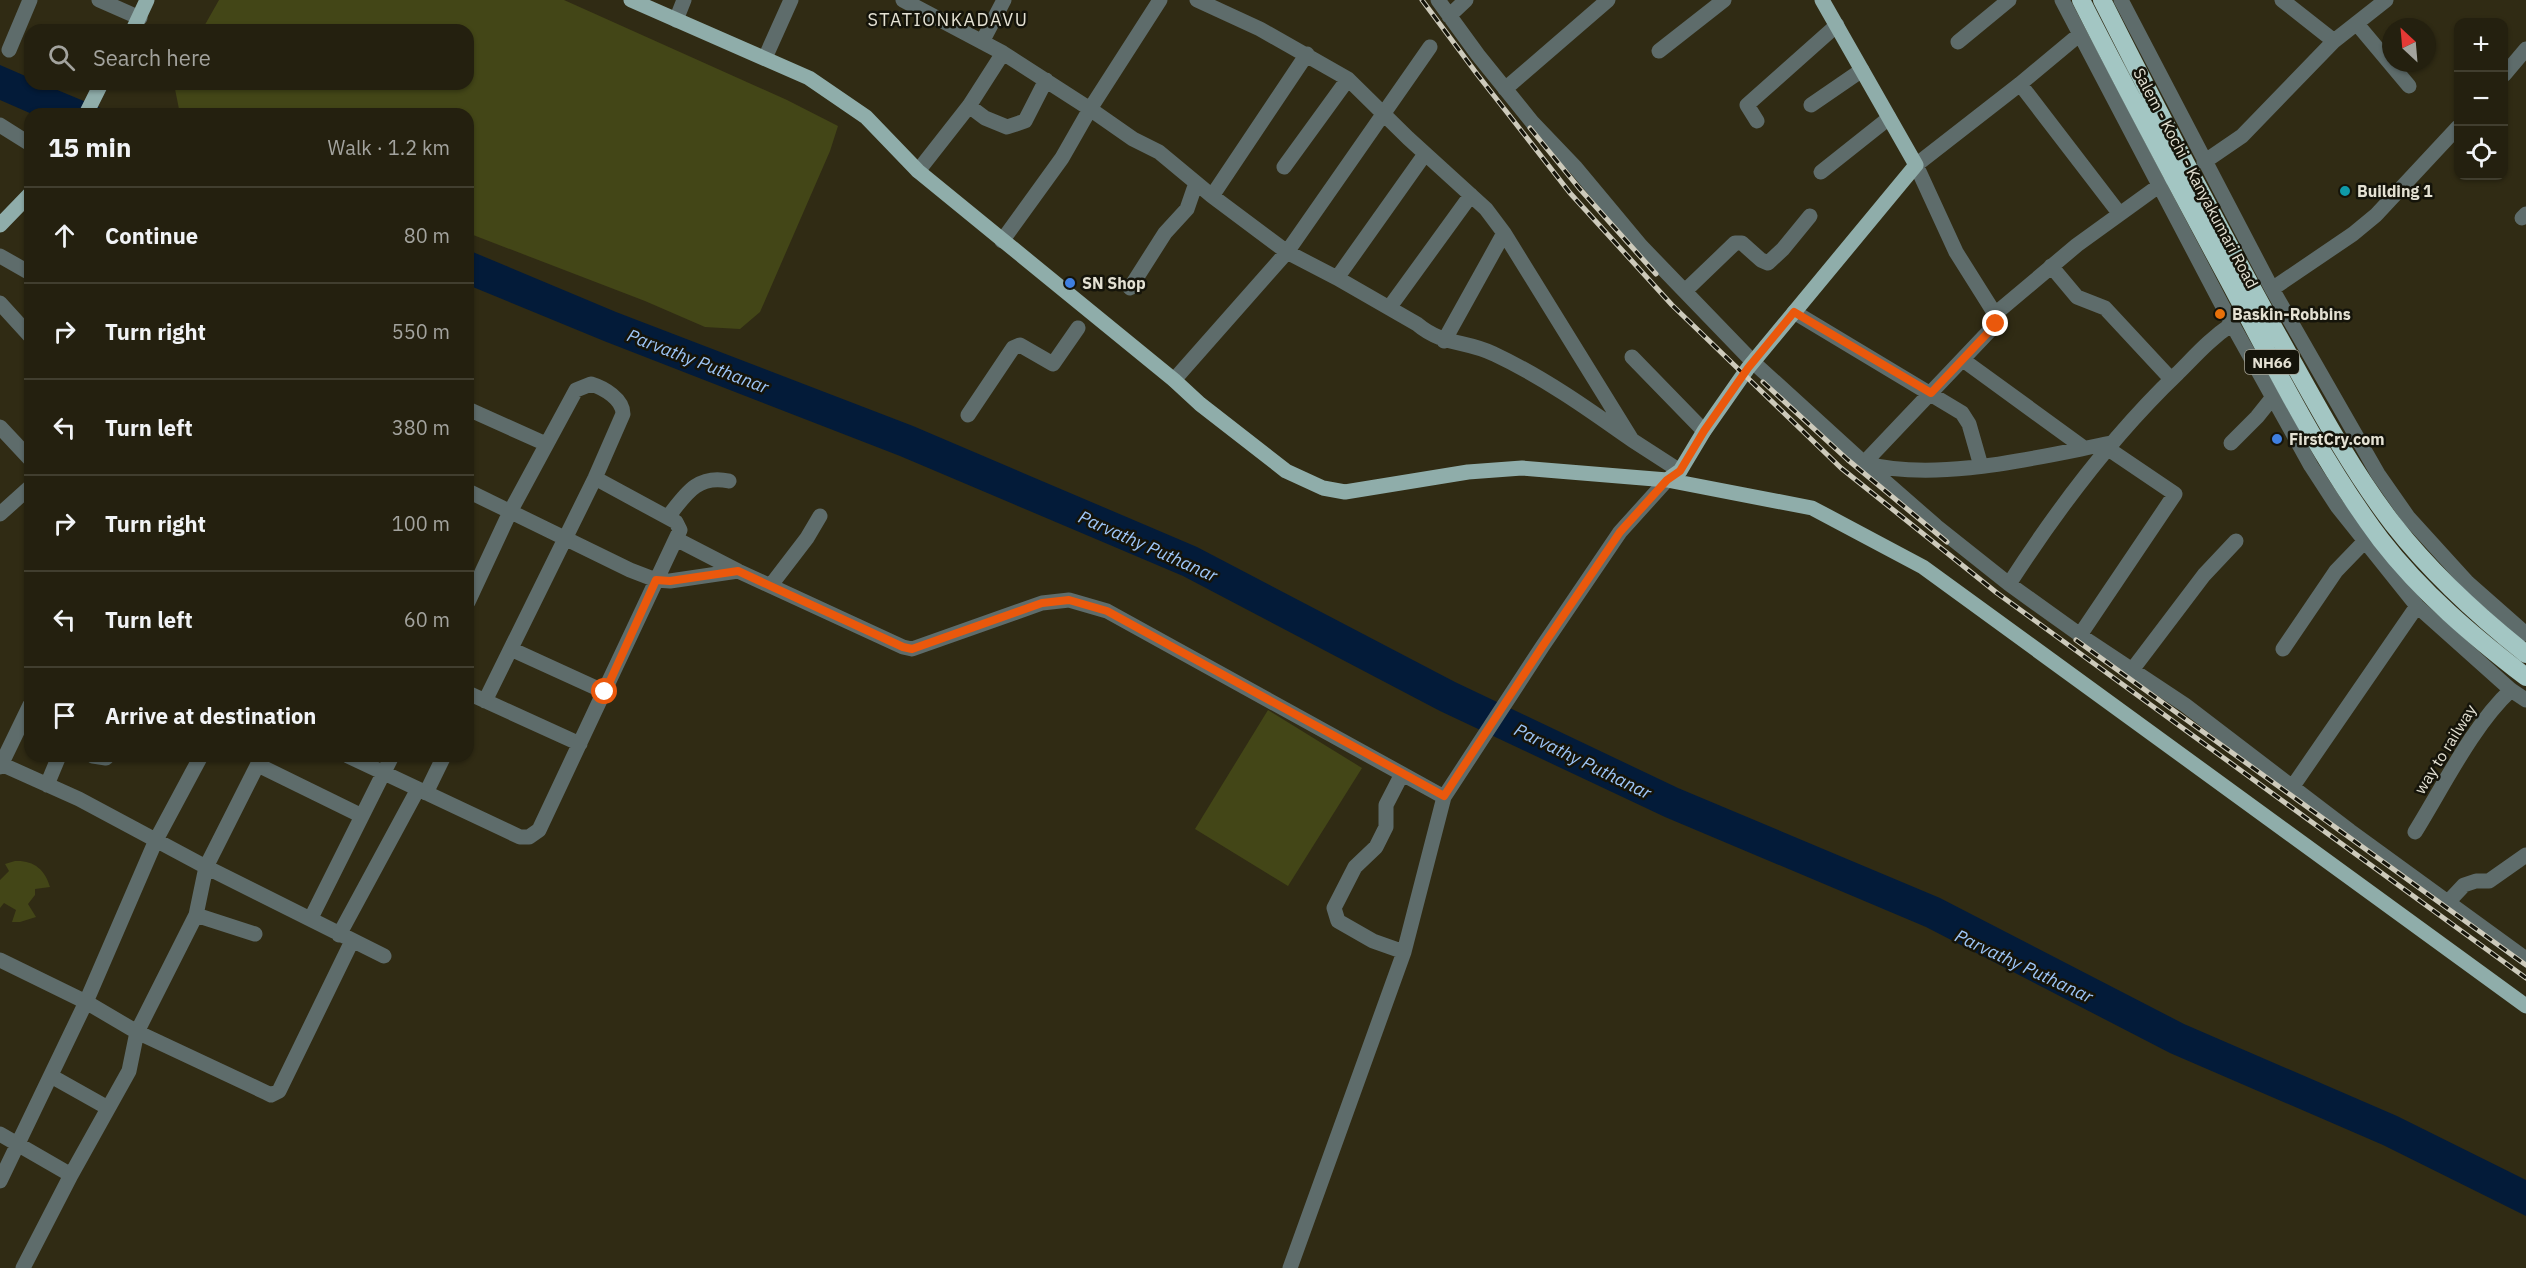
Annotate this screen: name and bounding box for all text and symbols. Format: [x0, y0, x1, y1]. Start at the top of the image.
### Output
district label: STATIONKADAVU [868, 8, 1028, 31]
north arrow [2382, 18, 2436, 72]
map controls [2454, 18, 2508, 180]
button: + [2454, 18, 2508, 72]
search box [24, 24, 474, 90]
icon: search [45, 41, 78, 74]
text: Search here [93, 43, 211, 72]
street label: Salem - Kochi - Kanyakumari Road [2129, 64, 2263, 292]
button: − [2454, 72, 2508, 126]
button: locate [2454, 126, 2508, 180]
text: 15 min [48, 130, 132, 164]
text: Walk · 1.2 km [328, 134, 450, 161]
place label: Building 1 [2357, 181, 2433, 201]
marker: Building 1 [2338, 184, 2352, 198]
icon: ahead [48, 219, 81, 252]
text: Continue [105, 221, 198, 250]
text: 80 m [404, 222, 450, 249]
place label: SN Shop [1082, 273, 1146, 293]
marker: SN Shop [1063, 276, 1077, 290]
place label: Baskin-Robbins [2232, 304, 2351, 324]
marker: Baskin-Robbins [2213, 307, 2227, 321]
route end [1982, 310, 2008, 336]
icon: right [48, 315, 81, 348]
text: Turn right [105, 317, 206, 346]
text: 550 m [392, 318, 450, 345]
water label: Parvathy Puthanar [624, 323, 772, 399]
road number: NH66 [2245, 350, 2299, 374]
icon: left [48, 411, 81, 444]
text: Turn left [105, 413, 193, 442]
text: 380 m [392, 414, 450, 441]
place label: FirstCry.com [2289, 429, 2385, 449]
marker: FirstCry.com [2270, 432, 2284, 446]
water label: Parvathy Puthanar [1075, 505, 1221, 587]
icon: right [48, 507, 81, 540]
text: Turn right [105, 509, 206, 538]
text: 100 m [392, 510, 450, 537]
icon: left [48, 603, 81, 636]
text: Turn left [105, 605, 193, 634]
text: 60 m [404, 606, 450, 633]
route start [591, 678, 617, 704]
icon: arrive [48, 699, 81, 732]
street label: way to railway [2410, 700, 2480, 797]
text: Arrive at destination [105, 701, 316, 730]
water label: Parvathy Puthanar [1511, 718, 1656, 804]
water label: Parvathy Puthanar [1951, 924, 2097, 1008]

